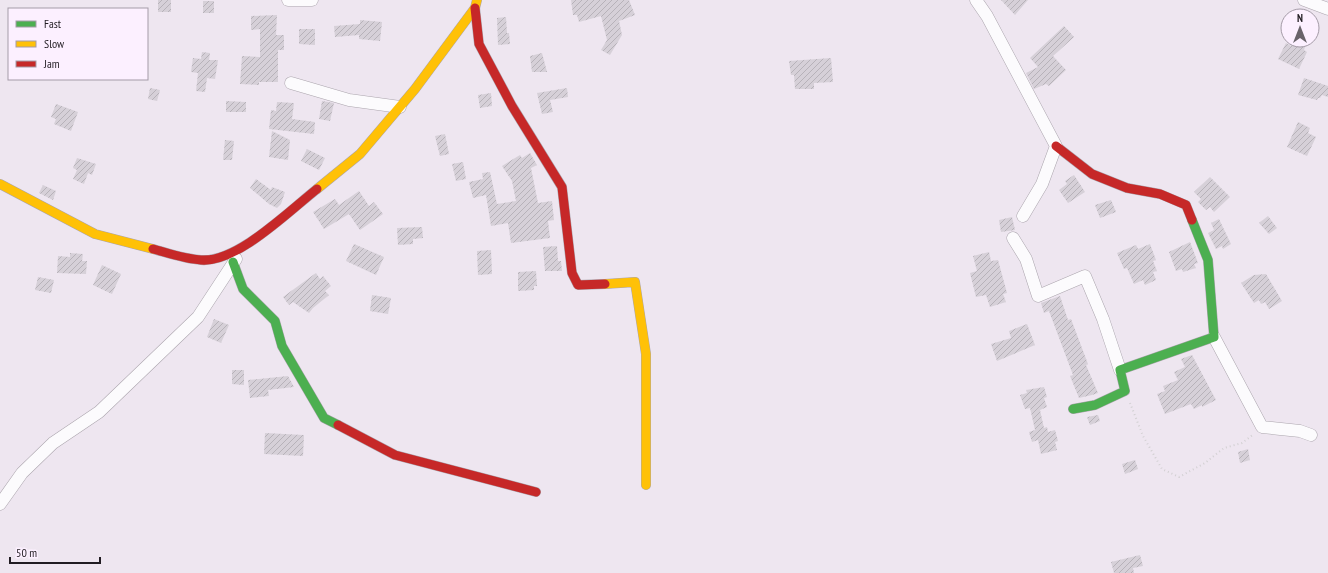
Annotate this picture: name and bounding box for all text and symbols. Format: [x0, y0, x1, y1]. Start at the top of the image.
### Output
legend [8, 8, 148, 80]
north arrow [1280, 8, 1320, 48]
text: N [1297, 11, 1303, 25]
text: Fast [44, 16, 62, 31]
text: Slow [44, 36, 65, 51]
text: Jam [43, 56, 60, 71]
scale bar [10, 539, 100, 565]
text: 50 m [16, 545, 37, 560]

